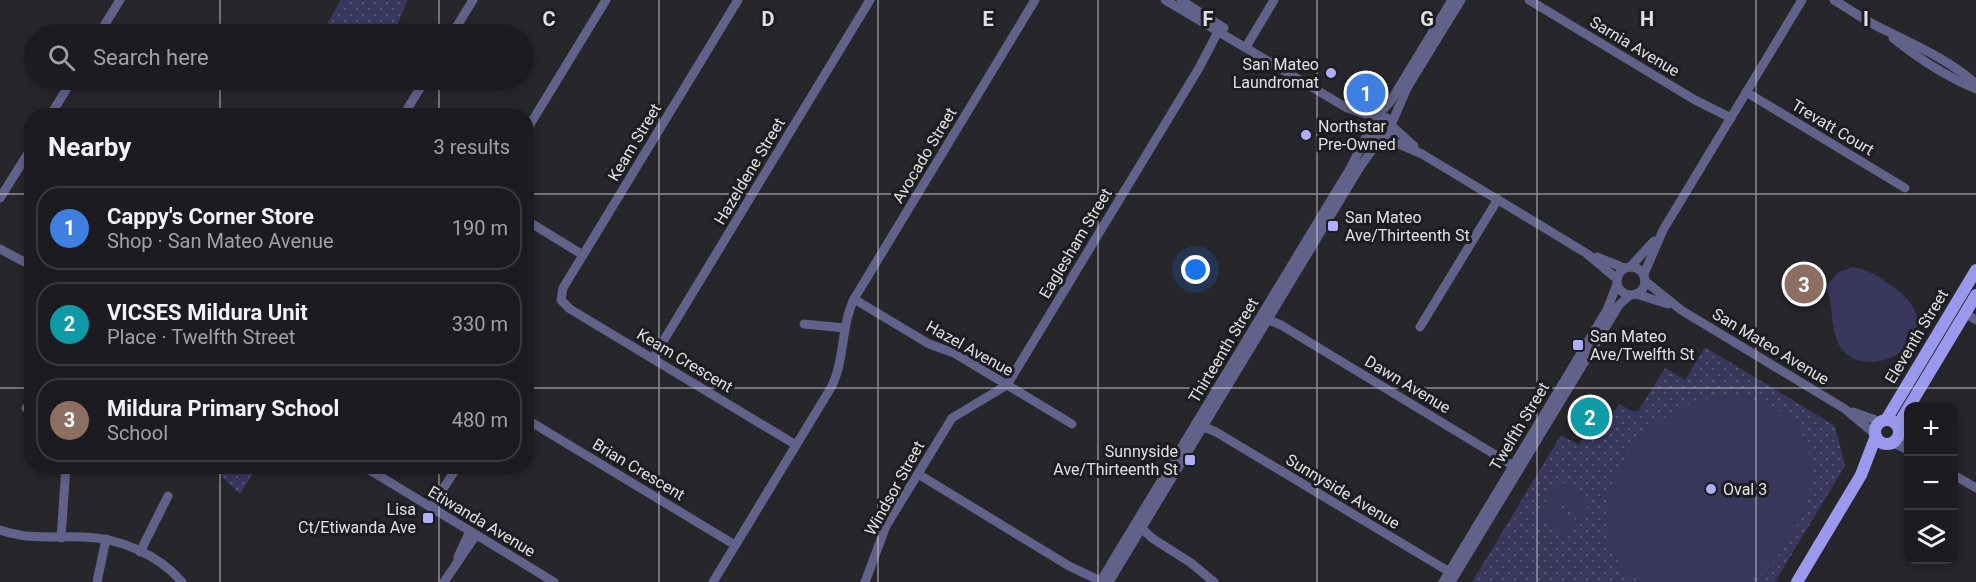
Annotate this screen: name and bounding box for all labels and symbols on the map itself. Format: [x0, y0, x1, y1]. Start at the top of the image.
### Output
text: C [542, 7, 556, 31]
text: D [762, 7, 775, 31]
text: E [982, 7, 994, 31]
text: F [1203, 7, 1214, 31]
text: G [1420, 7, 1434, 31]
text: H [1640, 7, 1654, 31]
text: I [1863, 7, 1869, 31]
street label: Sarnia Avenue [1586, 12, 1683, 81]
place label: San Mateo Laundromat [1233, 55, 1319, 92]
marker: San Mateo Laundromat [1324, 66, 1338, 80]
pin: 1 [1346, 70, 1386, 116]
street label: Trevatt Court [1788, 95, 1877, 159]
street label: Keam Street [604, 100, 665, 185]
street label: Avocado Street [888, 104, 960, 207]
street label: Hazeldene Street [710, 114, 789, 228]
place label: Northstar Pre-Owned [1318, 117, 1396, 154]
marker: Northstar Pre-Owned [1299, 128, 1313, 142]
street label: Eaglesham Street [1035, 185, 1116, 302]
place label: San Mateo Ave/Thirteenth St [1345, 208, 1470, 245]
marker: San Mateo Ave/Thirteenth St [1326, 219, 1340, 233]
your location [1181, 255, 1210, 284]
pin: 3 [1784, 262, 1824, 306]
street label: Eleventh Street [1881, 286, 1952, 387]
street label: Thirteenth Street [1185, 294, 1262, 406]
street label: San Mateo Avenue [1709, 304, 1833, 389]
street label: Hazel Avenue [923, 317, 1017, 380]
street label: Keam Crescent [633, 324, 736, 396]
place label: San Mateo Ave/Twelfth St [1590, 327, 1695, 364]
marker: San Mateo Ave/Twelfth St [1571, 338, 1585, 352]
street label: Dawn Avenue [1362, 351, 1454, 417]
street label: Twelfth Street [1486, 379, 1553, 474]
pin: 2 [1570, 394, 1610, 440]
street label: Brian Crescent [589, 434, 688, 504]
street label: Windsor Street [861, 438, 928, 539]
place label: Sunnyside Ave/Thirteenth St [1053, 442, 1178, 479]
street label: Sunnyside Avenue [1282, 450, 1403, 533]
marker: Sunnyside Ave/Thirteenth St [1183, 453, 1197, 467]
place label: Oval 3 [1723, 480, 1767, 499]
street label: Etiwanda Avenue [425, 482, 539, 561]
marker: Oval 3 [1704, 482, 1718, 496]
place label: Lisa Ct/Etiwanda Ave [298, 500, 416, 537]
marker: Lisa Ct/Etiwanda Ave [421, 511, 435, 525]

